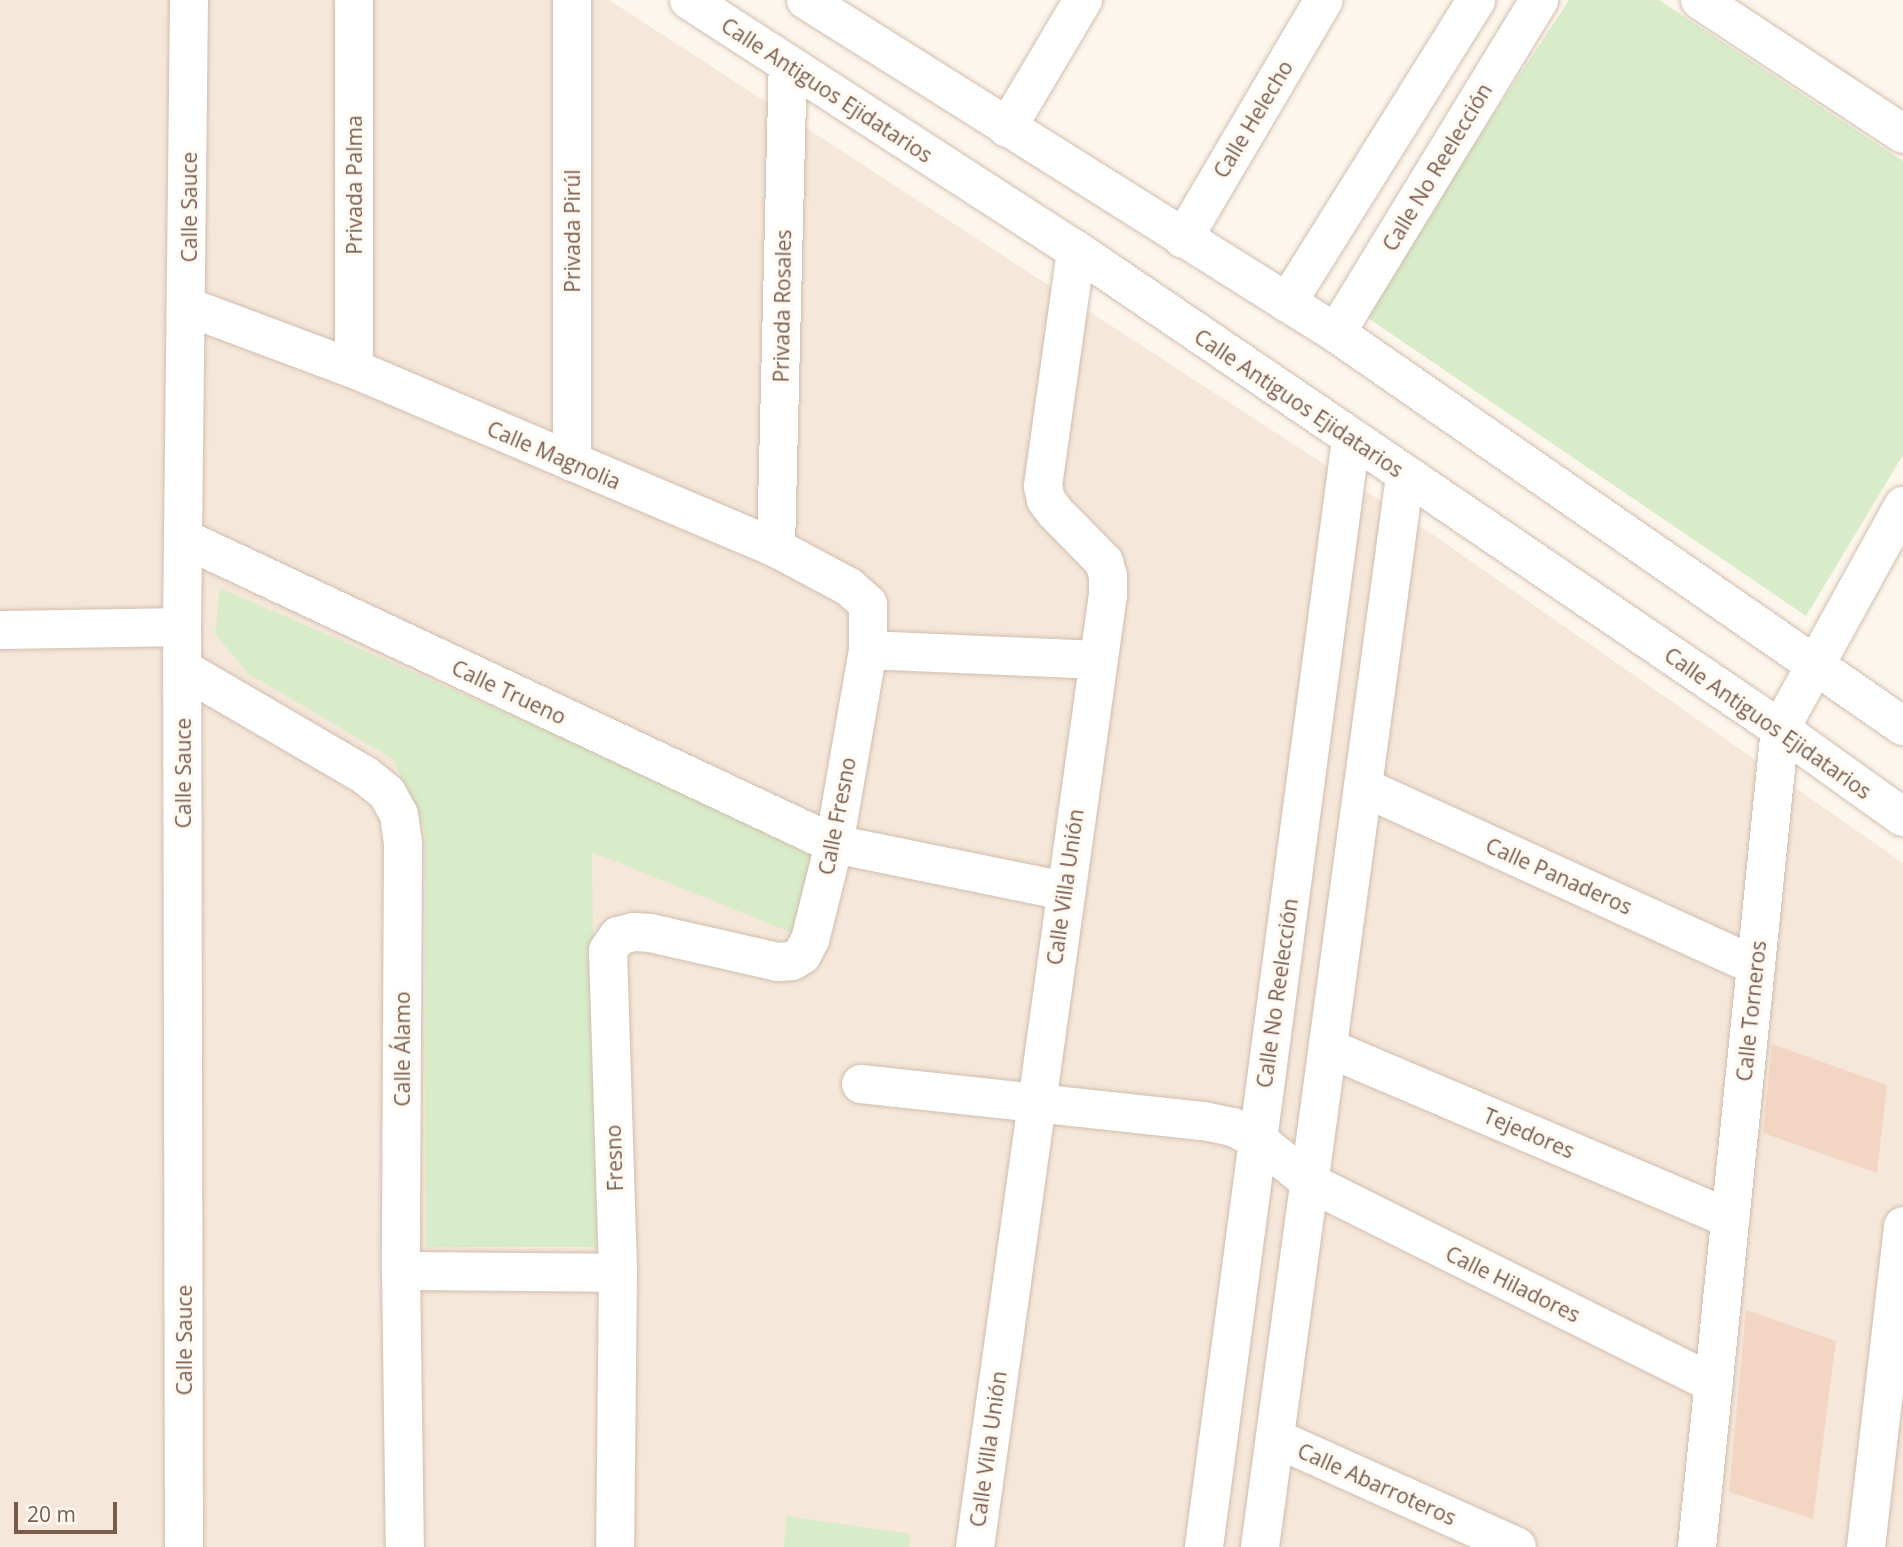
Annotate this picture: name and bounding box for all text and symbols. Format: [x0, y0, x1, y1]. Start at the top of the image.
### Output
street label: Calle Antiguos Ejidatarios [717, 12, 937, 168]
street label: Calle Helecho [1208, 56, 1298, 182]
street label: Calle No Reelección [1377, 79, 1497, 255]
street label: Privada Palma [341, 115, 367, 255]
street label: Calle Sauce [176, 152, 202, 262]
street label: Privada Pirúl [559, 169, 585, 293]
street label: Privada Rosales [768, 229, 796, 383]
street label: Calle Antiguos Ejidatarios [1190, 324, 1408, 482]
street label: Calle Magnolia [483, 416, 625, 494]
street label: Calle Antiguos Ejidatarios [1660, 642, 1876, 804]
street label: Calle Trueno [448, 655, 570, 729]
street label: Calle Sauce [170, 718, 196, 828]
street label: Calle Fresno [813, 755, 861, 877]
street label: Calle Villa Unión [1042, 807, 1088, 967]
street label: Calle Panaderos [1482, 832, 1636, 920]
street label: Calle No Reelección [1251, 897, 1303, 1089]
street label: Calle Torneros [1731, 939, 1771, 1083]
street label: Calle Álamo [389, 991, 415, 1107]
street label: Tejedores [1480, 1103, 1578, 1163]
street label: Fresno [600, 1124, 628, 1192]
street label: Calle Hiladores [1442, 1241, 1584, 1327]
street label: Calle Sauce [171, 1285, 197, 1395]
street label: Calle Villa Unión [965, 1369, 1011, 1529]
street label: Calle Abarroteros [1294, 1438, 1460, 1530]
scale bar [18, 1488, 121, 1532]
text: 20 m [27, 1500, 76, 1528]

